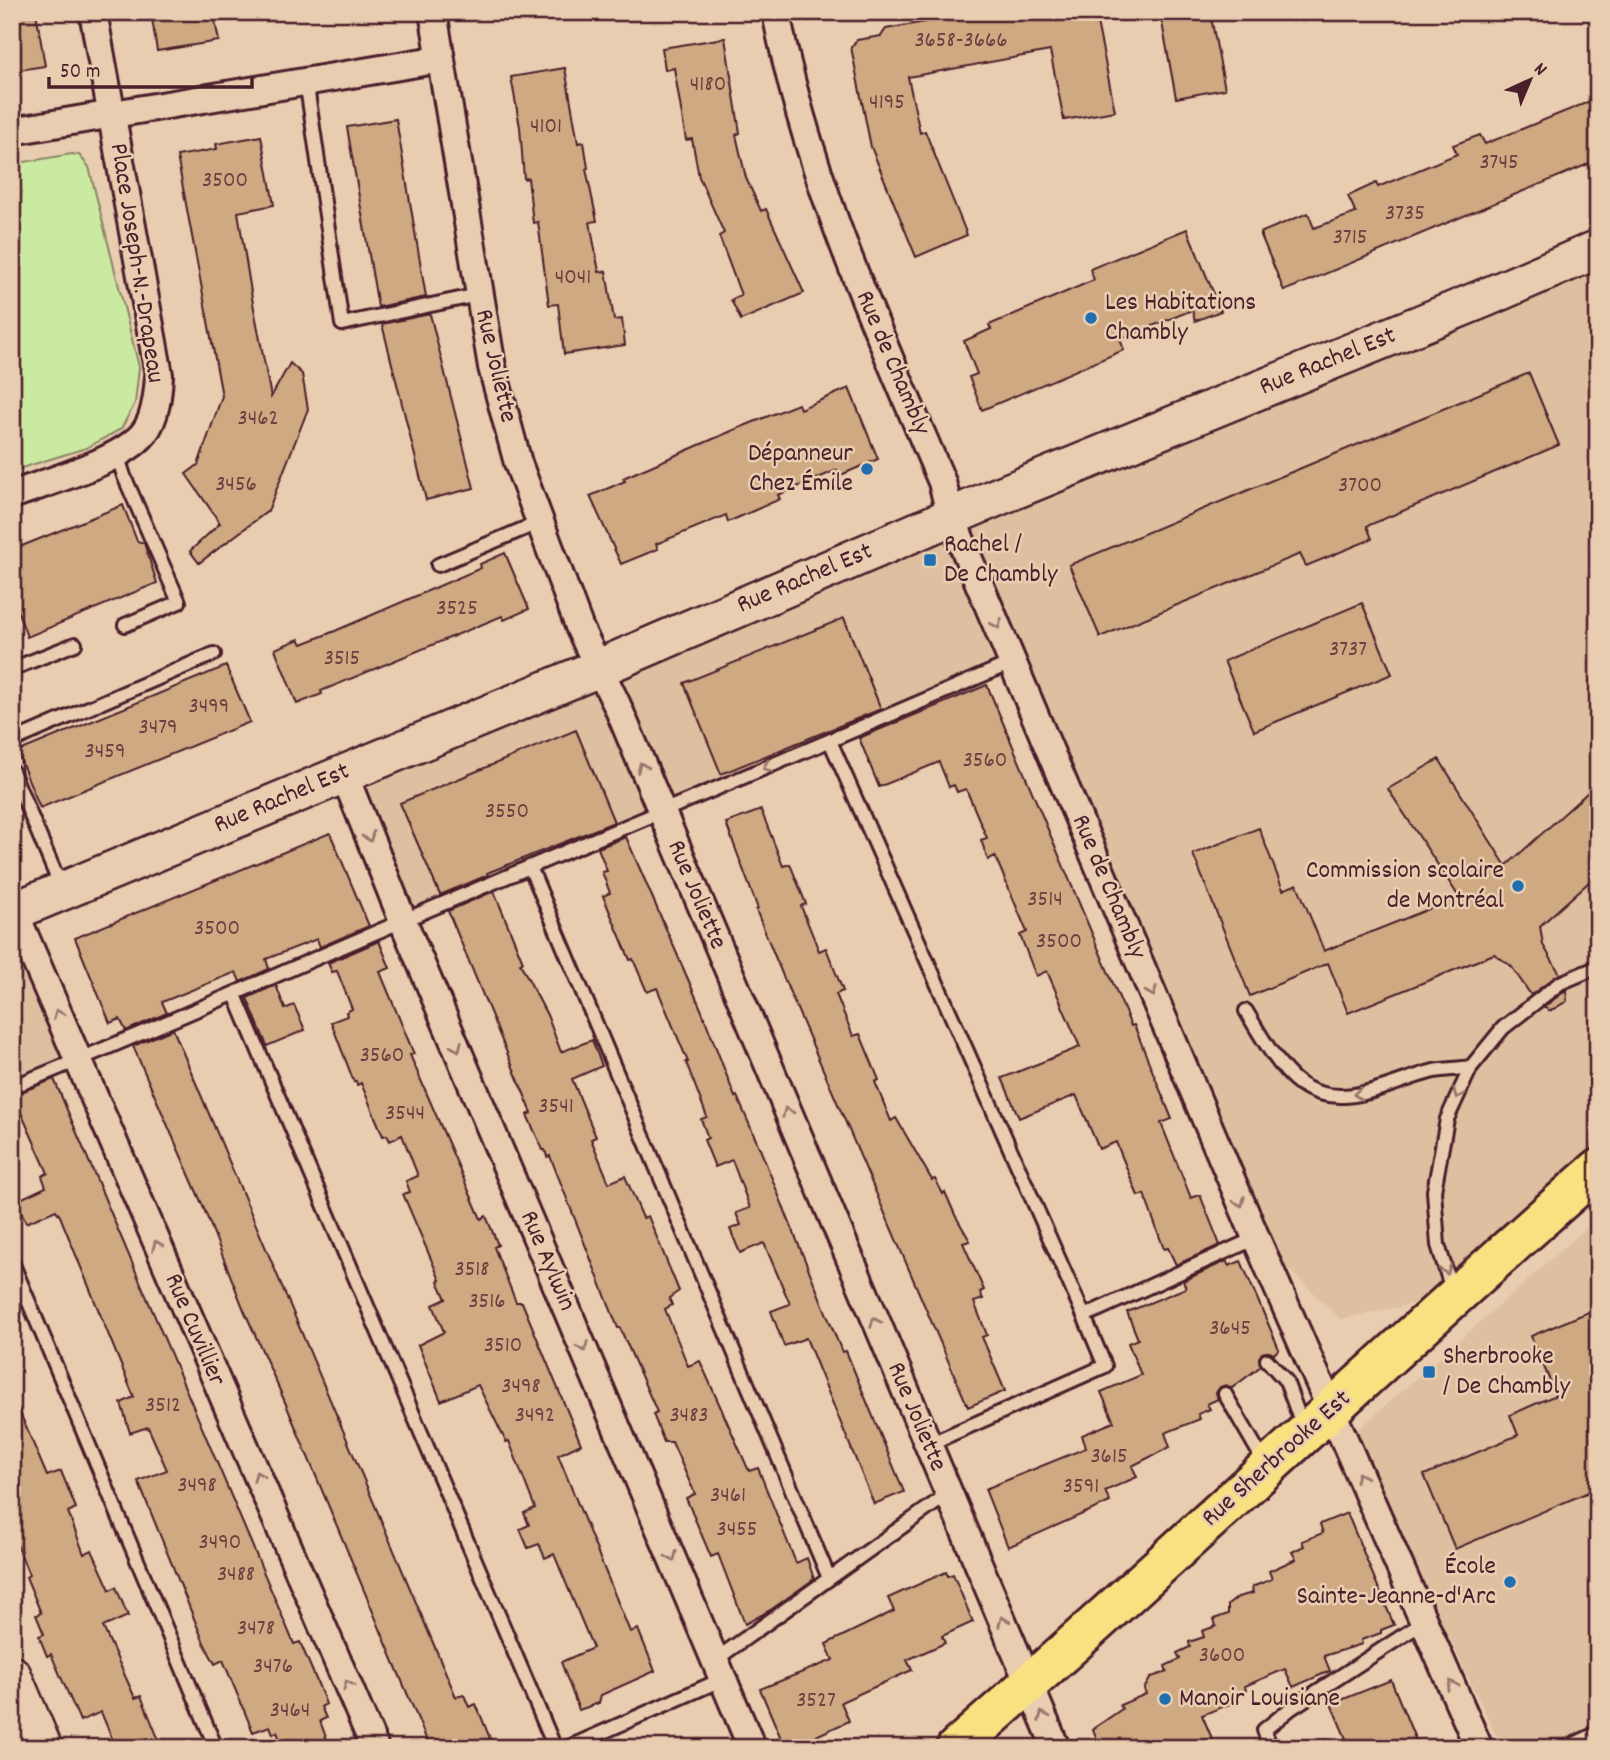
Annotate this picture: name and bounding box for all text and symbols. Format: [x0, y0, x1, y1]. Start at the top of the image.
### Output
house number: 3658-3666 [914, 25, 1008, 58]
scale bar [49, 46, 252, 90]
north arrow [1494, 46, 1564, 116]
text: N [1527, 57, 1552, 83]
text: 50 m [60, 58, 100, 88]
house number: 4180 [690, 69, 726, 102]
house number: 4195 [869, 87, 905, 120]
house number: 4101 [530, 111, 562, 144]
street label: Place Joseph-N.-Drapeau [99, 140, 173, 386]
house number: 3745 [1479, 147, 1519, 180]
house number: 3500 [202, 165, 248, 198]
house number: 3735 [1385, 198, 1425, 231]
house number: 3715 [1333, 222, 1367, 255]
house number: 4041 [555, 262, 591, 295]
street label: Rue de Chambly [845, 285, 939, 441]
place label: Les Habitations Chambly [1105, 285, 1256, 352]
street label: Rue Joliette [464, 306, 526, 426]
marker: Les Habitations Chambly [1083, 310, 1099, 326]
street label: Rue Rachel Est [1254, 318, 1402, 406]
house number: 3462 [237, 403, 279, 436]
place label: Dépanneur Chez Émile [748, 436, 853, 503]
marker: Dépanneur Chez Émile [859, 461, 875, 477]
house number: 3456 [215, 469, 257, 502]
house number: 3700 [1338, 470, 1382, 503]
place label: Rachel / De Chambly [944, 527, 1058, 594]
street label: Rue Rachel Est [731, 534, 879, 624]
marker: Rachel / De Chambly [922, 552, 938, 568]
house number: 3525 [436, 593, 478, 626]
one-way arrow [988, 618, 1002, 630]
house number: 3737 [1329, 634, 1367, 667]
house number: 3515 [324, 643, 360, 676]
house number: 3499 [189, 691, 229, 724]
house number: 3479 [138, 712, 178, 745]
house number: 3459 [85, 736, 125, 769]
house number: 3560 [963, 745, 1007, 778]
street label: Rue Rachel Est [208, 754, 356, 844]
one-way arrow [762, 759, 774, 773]
one-way arrow [636, 761, 650, 774]
house number: 3550 [485, 796, 529, 829]
street label: Rue de Chambly [1061, 809, 1155, 965]
one-way arrow [361, 830, 375, 842]
street label: Rue Joliette [656, 835, 736, 955]
place label: Commission scolaire de Montréal [1306, 853, 1504, 920]
marker: Commission scolaire de Montréal [1510, 878, 1526, 894]
house number: 3514 [1027, 884, 1063, 917]
house number: 3500 [194, 913, 240, 946]
house number: 3500 [1036, 926, 1082, 959]
one-way arrow [1144, 985, 1158, 997]
one-way arrow [52, 1008, 66, 1021]
house number: 3560 [360, 1040, 404, 1073]
one-way arrow [448, 1040, 462, 1052]
one-way arrow [1352, 1086, 1363, 1101]
one-way arrow [1452, 1087, 1466, 1099]
house number: 3541 [538, 1091, 574, 1124]
house number: 3544 [385, 1098, 425, 1131]
one-way arrow [781, 1107, 795, 1119]
one-way arrow [1232, 1195, 1246, 1207]
street label: Rue Aylwin [509, 1205, 585, 1317]
one-way arrow [152, 1240, 166, 1252]
house number: 3518 [454, 1254, 490, 1287]
one-way arrow [1438, 1263, 1452, 1276]
street label: Rue Cuvillier [154, 1268, 234, 1392]
house number: 3516 [468, 1286, 506, 1319]
house number: 3645 [1209, 1313, 1251, 1346]
one-way arrow [870, 1316, 884, 1328]
house number: 3510 [484, 1330, 522, 1363]
place label: Sherbrooke / De Chambly [1443, 1339, 1570, 1406]
one-way arrow [575, 1340, 589, 1352]
street label: Rue Joliette [876, 1357, 956, 1477]
marker: Sherbrooke / De Chambly [1421, 1364, 1437, 1380]
house number: 3498 [501, 1371, 541, 1404]
street label: Rue Sherbrooke Est [1194, 1381, 1360, 1536]
house number: 3512 [145, 1390, 181, 1423]
house number: 3492 [515, 1400, 555, 1433]
house number: 3483 [669, 1400, 709, 1433]
house number: 3615 [1090, 1441, 1128, 1474]
house number: 3498 [177, 1470, 217, 1503]
one-way arrow [252, 1471, 266, 1484]
house number: 3591 [1063, 1471, 1099, 1504]
one-way arrow [1354, 1472, 1368, 1484]
house number: 3461 [710, 1480, 746, 1513]
house number: 3455 [716, 1514, 758, 1547]
house number: 3490 [199, 1527, 241, 1560]
place label: École Sainte-Jeanne-d'Arc [1297, 1549, 1496, 1616]
one-way arrow [663, 1550, 677, 1562]
house number: 3488 [217, 1559, 255, 1592]
marker: École Sainte-Jeanne-d'Arc [1502, 1574, 1518, 1590]
house number: 3478 [237, 1613, 275, 1646]
one-way arrow [997, 1616, 1011, 1628]
house number: 3600 [1199, 1640, 1245, 1673]
house number: 3476 [253, 1651, 293, 1684]
one-way arrow [342, 1680, 356, 1692]
one-way arrow [1446, 1680, 1460, 1693]
place label: Manoir Louisiane [1179, 1681, 1340, 1718]
house number: 3527 [796, 1685, 836, 1718]
marker: Manoir Louisiane [1157, 1691, 1173, 1707]
house number: 3464 [270, 1695, 310, 1728]
one-way arrow [1037, 1711, 1051, 1723]

